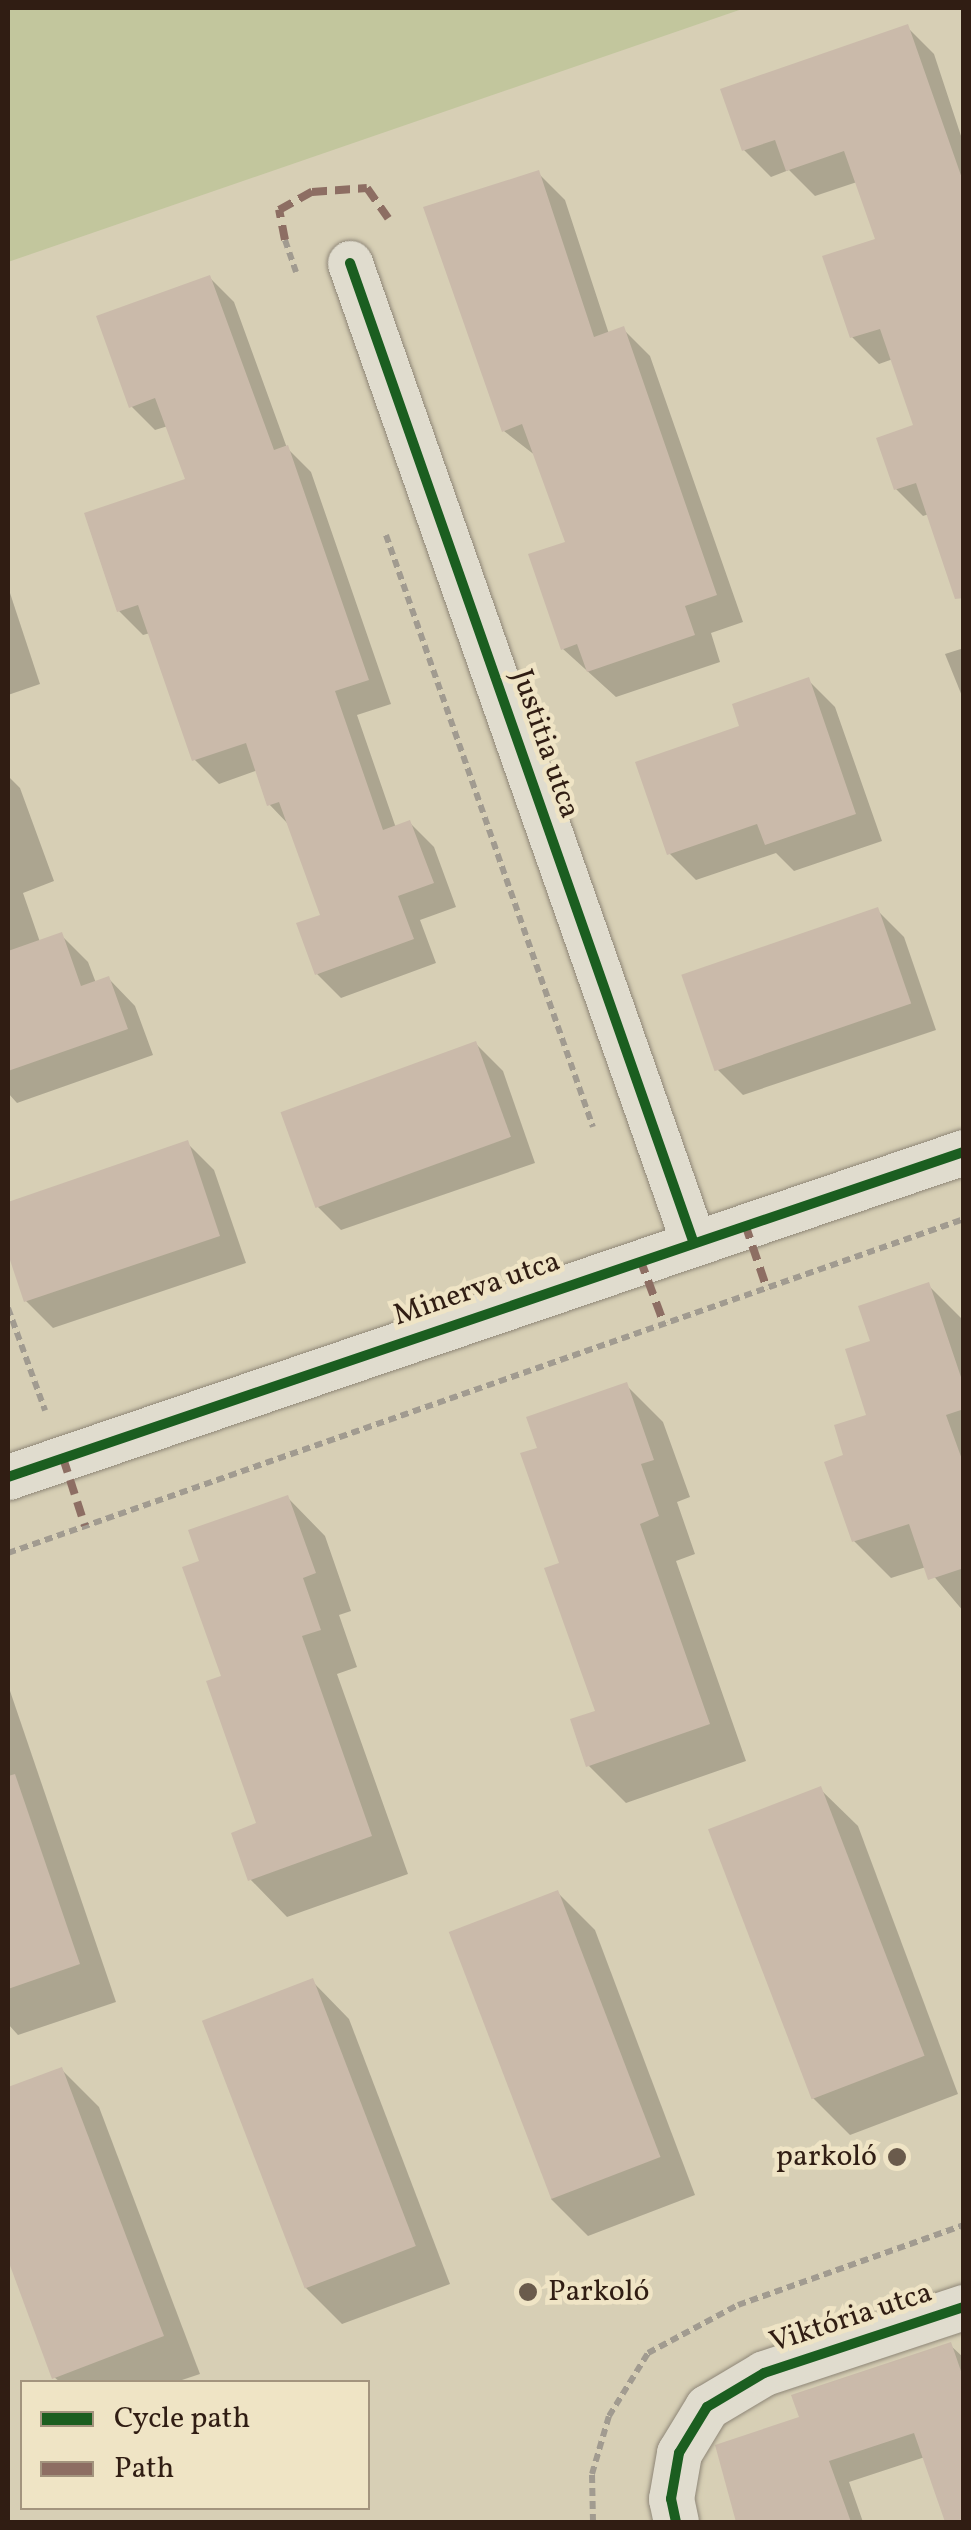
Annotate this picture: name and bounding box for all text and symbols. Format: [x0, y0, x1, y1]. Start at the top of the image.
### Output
street label: Justitia utca [503, 665, 587, 823]
street label: Minerva utca [389, 1244, 565, 1334]
place label: parkoló [776, 2139, 877, 2175]
marker: parkoló [886, 2146, 908, 2168]
place label: Parkoló [548, 2274, 649, 2310]
street label: Viktória utca [765, 2275, 937, 2361]
marker: Parkoló [517, 2281, 539, 2303]
legend [20, 2380, 370, 2510]
text: Cycle path [114, 2398, 250, 2440]
text: Path [114, 2448, 174, 2490]

